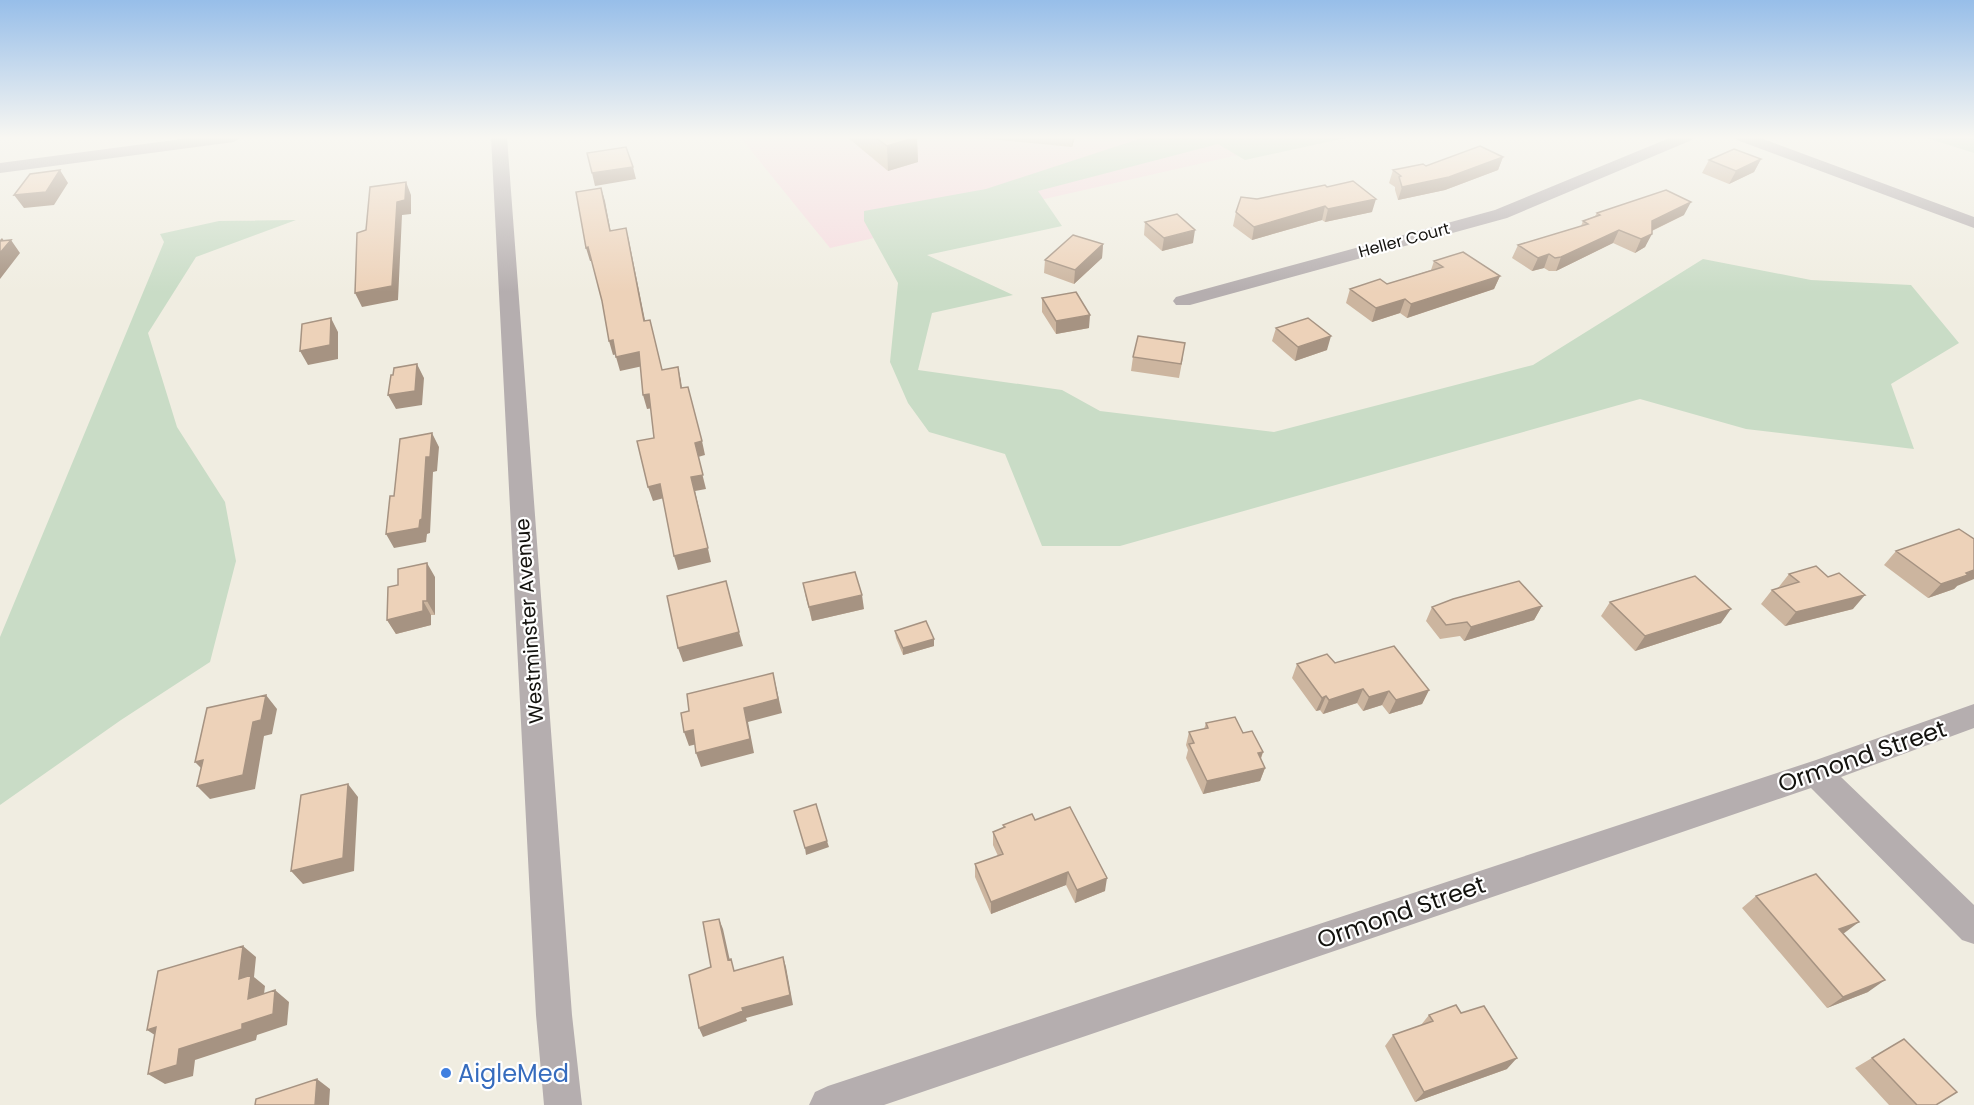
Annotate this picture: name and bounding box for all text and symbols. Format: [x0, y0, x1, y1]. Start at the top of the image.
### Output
street label: Heller Court [1356, 217, 1452, 263]
street label: Westminster Avenue [508, 517, 550, 725]
street label: Ormond Street [1773, 712, 1951, 800]
street label: Ormond Street [1312, 868, 1490, 956]
place label: AigleMed [458, 1057, 569, 1090]
marker: AigleMed [439, 1066, 453, 1080]

